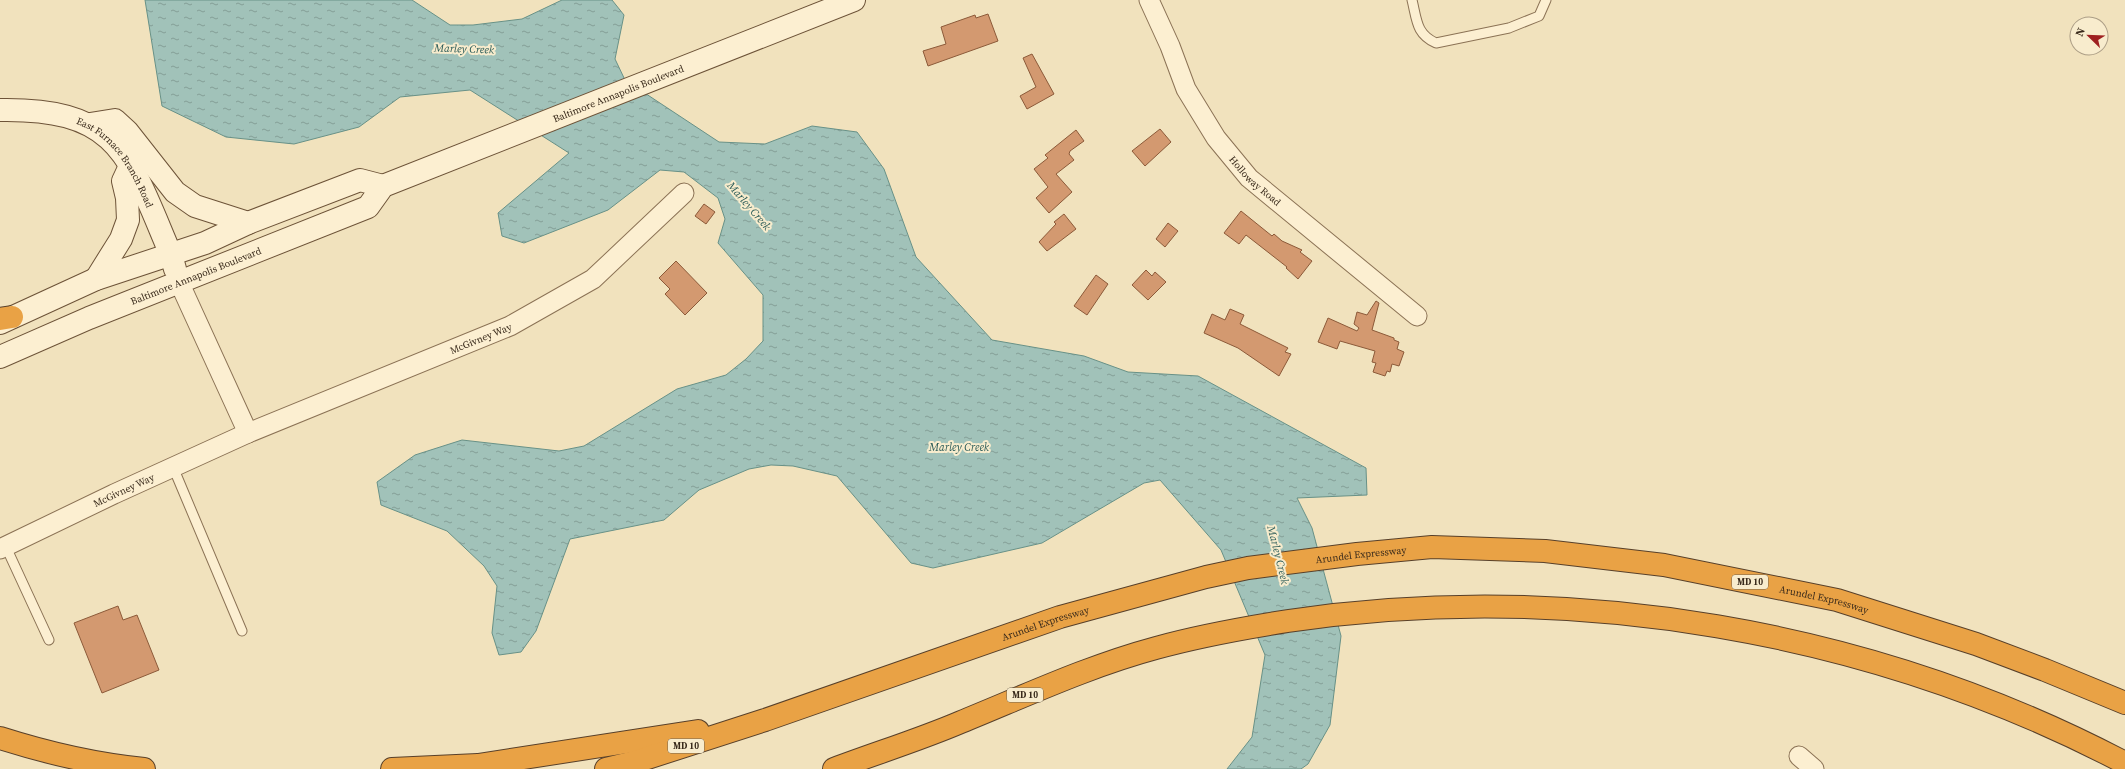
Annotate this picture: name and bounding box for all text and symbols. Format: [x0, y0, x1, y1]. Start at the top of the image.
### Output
north arrow [2069, 16, 2109, 56]
text: N [2072, 26, 2089, 39]
water label: Marley Creek [433, 40, 495, 58]
street label: Baltimore Annapolis Boulevard [551, 61, 686, 125]
street label: East Furnace Branch Road [75, 114, 157, 210]
street label: Holloway Road [1227, 153, 1284, 209]
water label: Marley Creek [723, 178, 775, 234]
street label: Baltimore Annapolis Boulevard [128, 244, 263, 307]
street label: McGivney Way [448, 319, 514, 356]
water label: Marley Creek [928, 440, 990, 455]
street label: McGivney Way [91, 470, 157, 510]
water label: Marley Creek [1263, 523, 1293, 587]
street label: Arundel Expressway [1315, 543, 1408, 566]
road number: MD 10 [1732, 575, 1768, 589]
street label: Arundel Expressway [1778, 582, 1871, 616]
street label: Arundel Expressway [1000, 603, 1091, 643]
road number: MD 10 [1007, 688, 1043, 702]
road number: MD 10 [668, 739, 704, 753]

